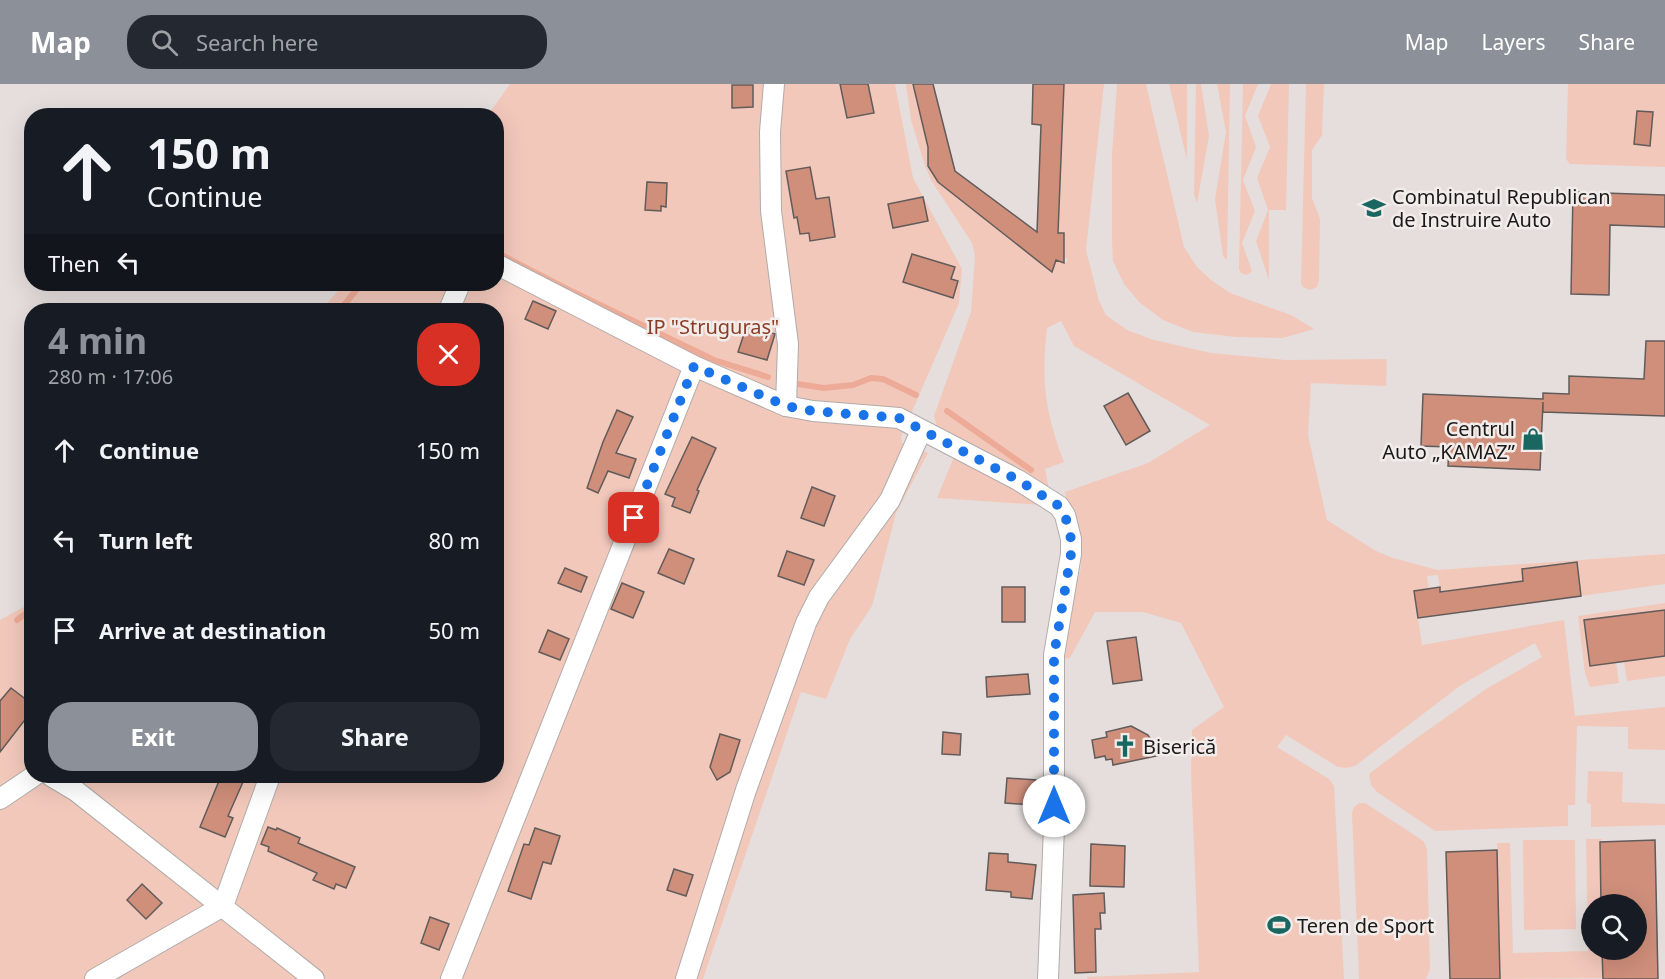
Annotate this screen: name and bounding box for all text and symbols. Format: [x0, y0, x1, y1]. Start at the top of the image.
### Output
search box [127, 15, 547, 69]
text: Map [30, 23, 91, 61]
icon: search [148, 26, 181, 59]
text: Search here [196, 27, 318, 57]
text: Map [1405, 28, 1449, 56]
text: Layers [1482, 28, 1546, 56]
text: Share [1579, 28, 1635, 56]
text: 150 m [147, 124, 271, 181]
icon: ahead [48, 132, 126, 210]
text: Continue [147, 178, 262, 215]
place label: Combinatul Republican de Instruire Auto [1392, 183, 1611, 233]
school or university icon: Combinatul Republican de Instruire Auto [1361, 195, 1387, 221]
icon: left [112, 246, 145, 279]
text: Then [48, 248, 100, 278]
park label: IP "Struguraș" [647, 313, 779, 340]
text: 4 min [48, 316, 147, 365]
button: close [417, 323, 480, 386]
text: 280 m · 17:06 [48, 363, 173, 390]
place label: Centrul Auto „KAMAZ” [1382, 415, 1515, 465]
shop icon: Centrul Auto „KAMAZ” [1520, 426, 1546, 452]
icon: ahead [48, 434, 81, 467]
text: Continue [99, 435, 199, 465]
text: 150 m [416, 435, 480, 465]
pin [608, 492, 659, 543]
icon: arrive [617, 501, 650, 534]
icon: left [48, 524, 81, 557]
text: Turn left [99, 525, 193, 555]
text: 80 m [429, 525, 480, 555]
icon: arrive [48, 614, 81, 647]
text: Arrive at destination [99, 615, 326, 645]
text: 50 m [429, 615, 480, 645]
button: Exit [48, 702, 258, 771]
button: Share [270, 702, 480, 771]
church icon: Biserică [1112, 733, 1138, 759]
place label: Biserică [1143, 733, 1216, 760]
position arrow [1022, 774, 1086, 838]
map controls [1581, 894, 1647, 960]
button: search [1581, 894, 1647, 960]
sports icon: Teren de Sport [1266, 912, 1292, 938]
place label: Teren de Sport [1297, 912, 1434, 939]

